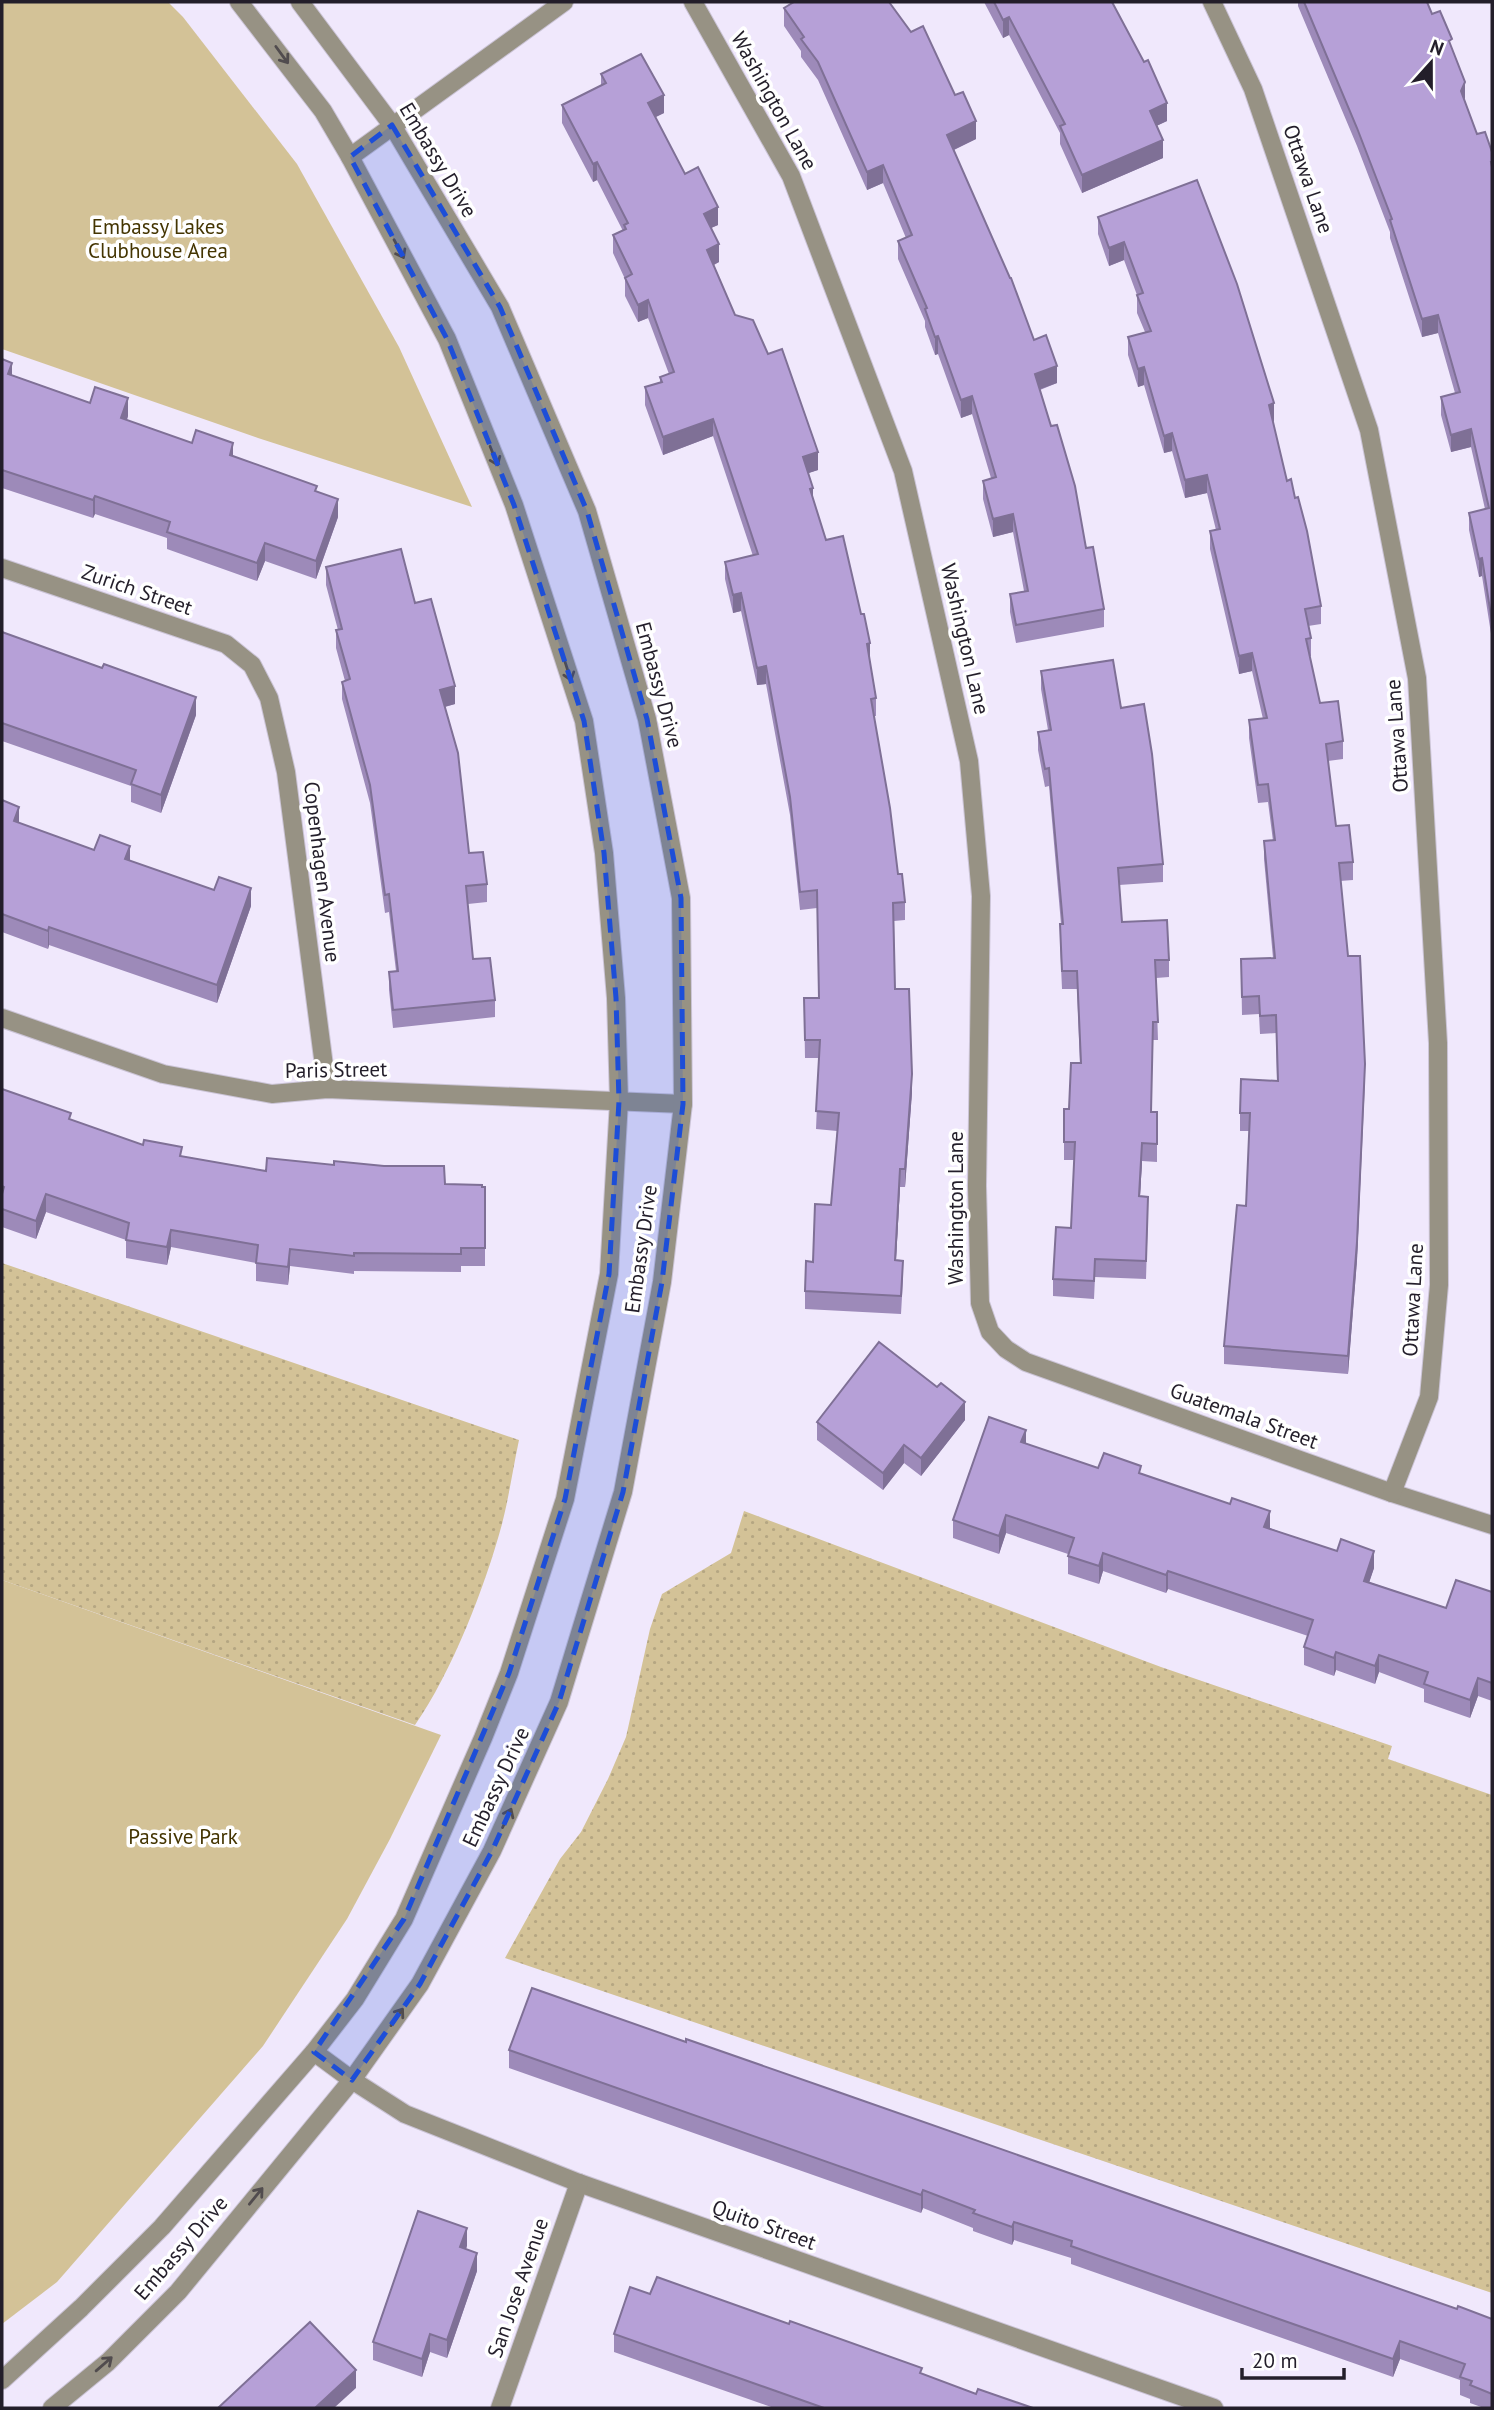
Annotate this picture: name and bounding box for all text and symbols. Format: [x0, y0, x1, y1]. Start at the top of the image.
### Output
street label: Washington Lane [725, 27, 824, 175]
north arrow [1396, 28, 1466, 98]
text: N [1427, 34, 1447, 61]
one-way arrow [274, 45, 289, 64]
street label: Embassy Drive [394, 97, 483, 222]
street label: Ottawa Lane [1277, 121, 1340, 237]
park label: Embassy Lakes Clubhouse Area [88, 213, 228, 264]
one-way arrow [392, 239, 406, 259]
one-way arrow [488, 445, 501, 466]
street label: Zurich Street [78, 558, 196, 621]
street label: Washington Lane [935, 561, 996, 717]
street label: Embassy Drive [630, 619, 689, 751]
one-way arrow [563, 659, 575, 681]
street label: Ottawa Lane [1379, 678, 1414, 794]
street label: Copenhagen Avenue [298, 780, 347, 964]
street label: Paris Street [285, 1055, 387, 1084]
street label: Washington Lane [942, 1131, 969, 1285]
street label: Embassy Drive [618, 1183, 663, 1315]
street label: Ottawa Lane [1396, 1243, 1429, 1357]
street label: Guatemala Street [1167, 1376, 1322, 1455]
street label: Embassy Drive [456, 1722, 535, 1851]
one-way arrow [501, 1808, 514, 1830]
park label: Passive Park [128, 1823, 238, 1850]
one-way arrow [390, 2008, 404, 2027]
one-way arrow [248, 2187, 264, 2205]
street label: Embassy Drive [128, 2190, 233, 2305]
street label: Quito Street [708, 2193, 820, 2256]
street label: San Jose Avenue [481, 2214, 554, 2361]
scale bar [1242, 2336, 1344, 2380]
text: 20 m [1252, 2347, 1298, 2374]
one-way arrow [95, 2356, 113, 2372]

